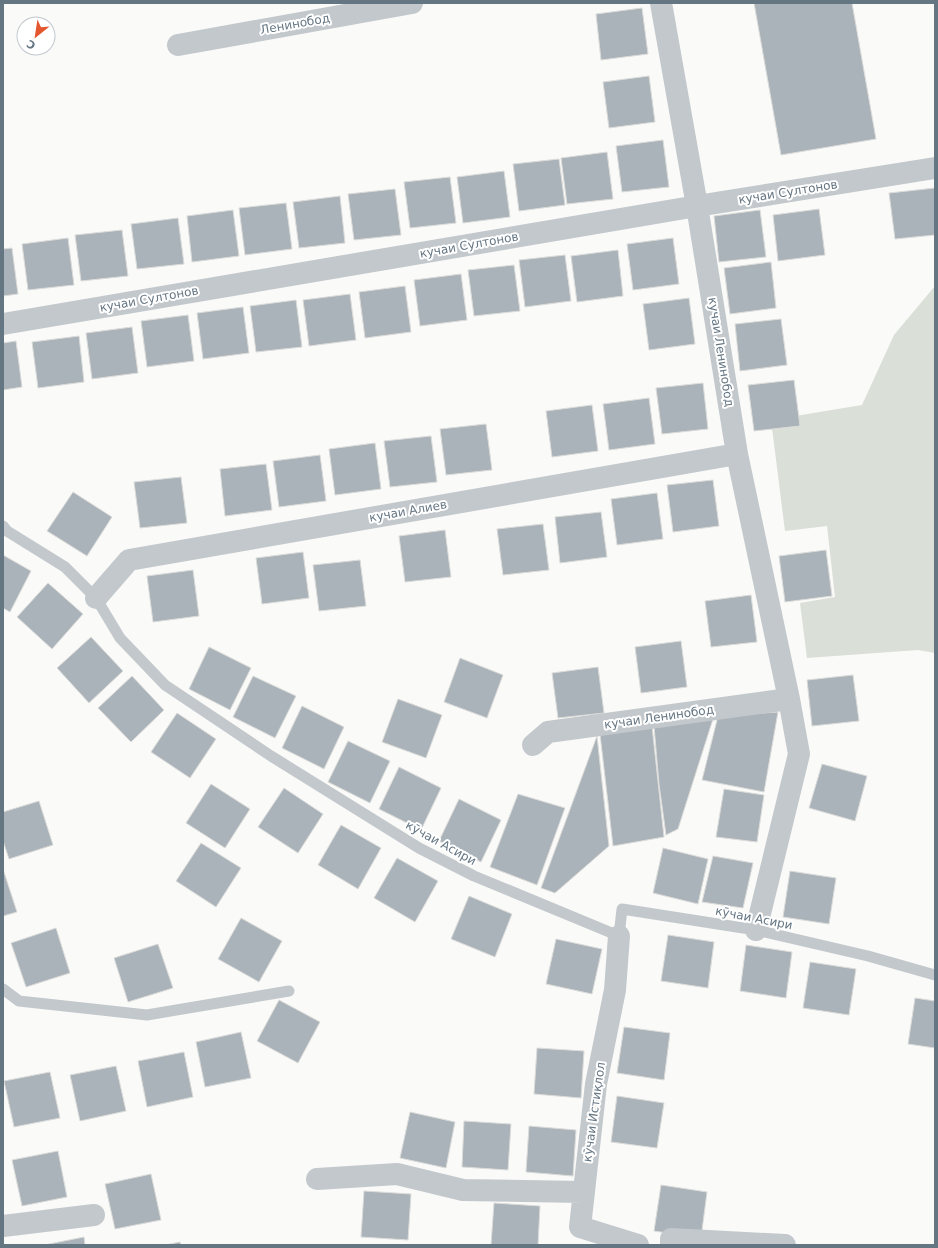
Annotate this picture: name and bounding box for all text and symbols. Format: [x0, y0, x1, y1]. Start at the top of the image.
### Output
street label: Ленинобод [259, 11, 331, 37]
north arrow [16, 16, 56, 56]
text: С [25, 37, 38, 52]
street label: кучаи Султонов [737, 177, 839, 207]
street label: кучаи Султонов [418, 229, 520, 261]
street label: кучаи Султонов [98, 283, 200, 315]
street label: кучаи Ленинобод [705, 296, 737, 408]
street label: кучаи Алиев [368, 497, 448, 525]
street label: кучаи Ленинобод [603, 702, 715, 732]
street label: кӯчаи Асири [403, 818, 479, 868]
street label: кӯчаи Асири [714, 904, 794, 932]
street label: кӯчаи Истиқлол [580, 1061, 608, 1163]

